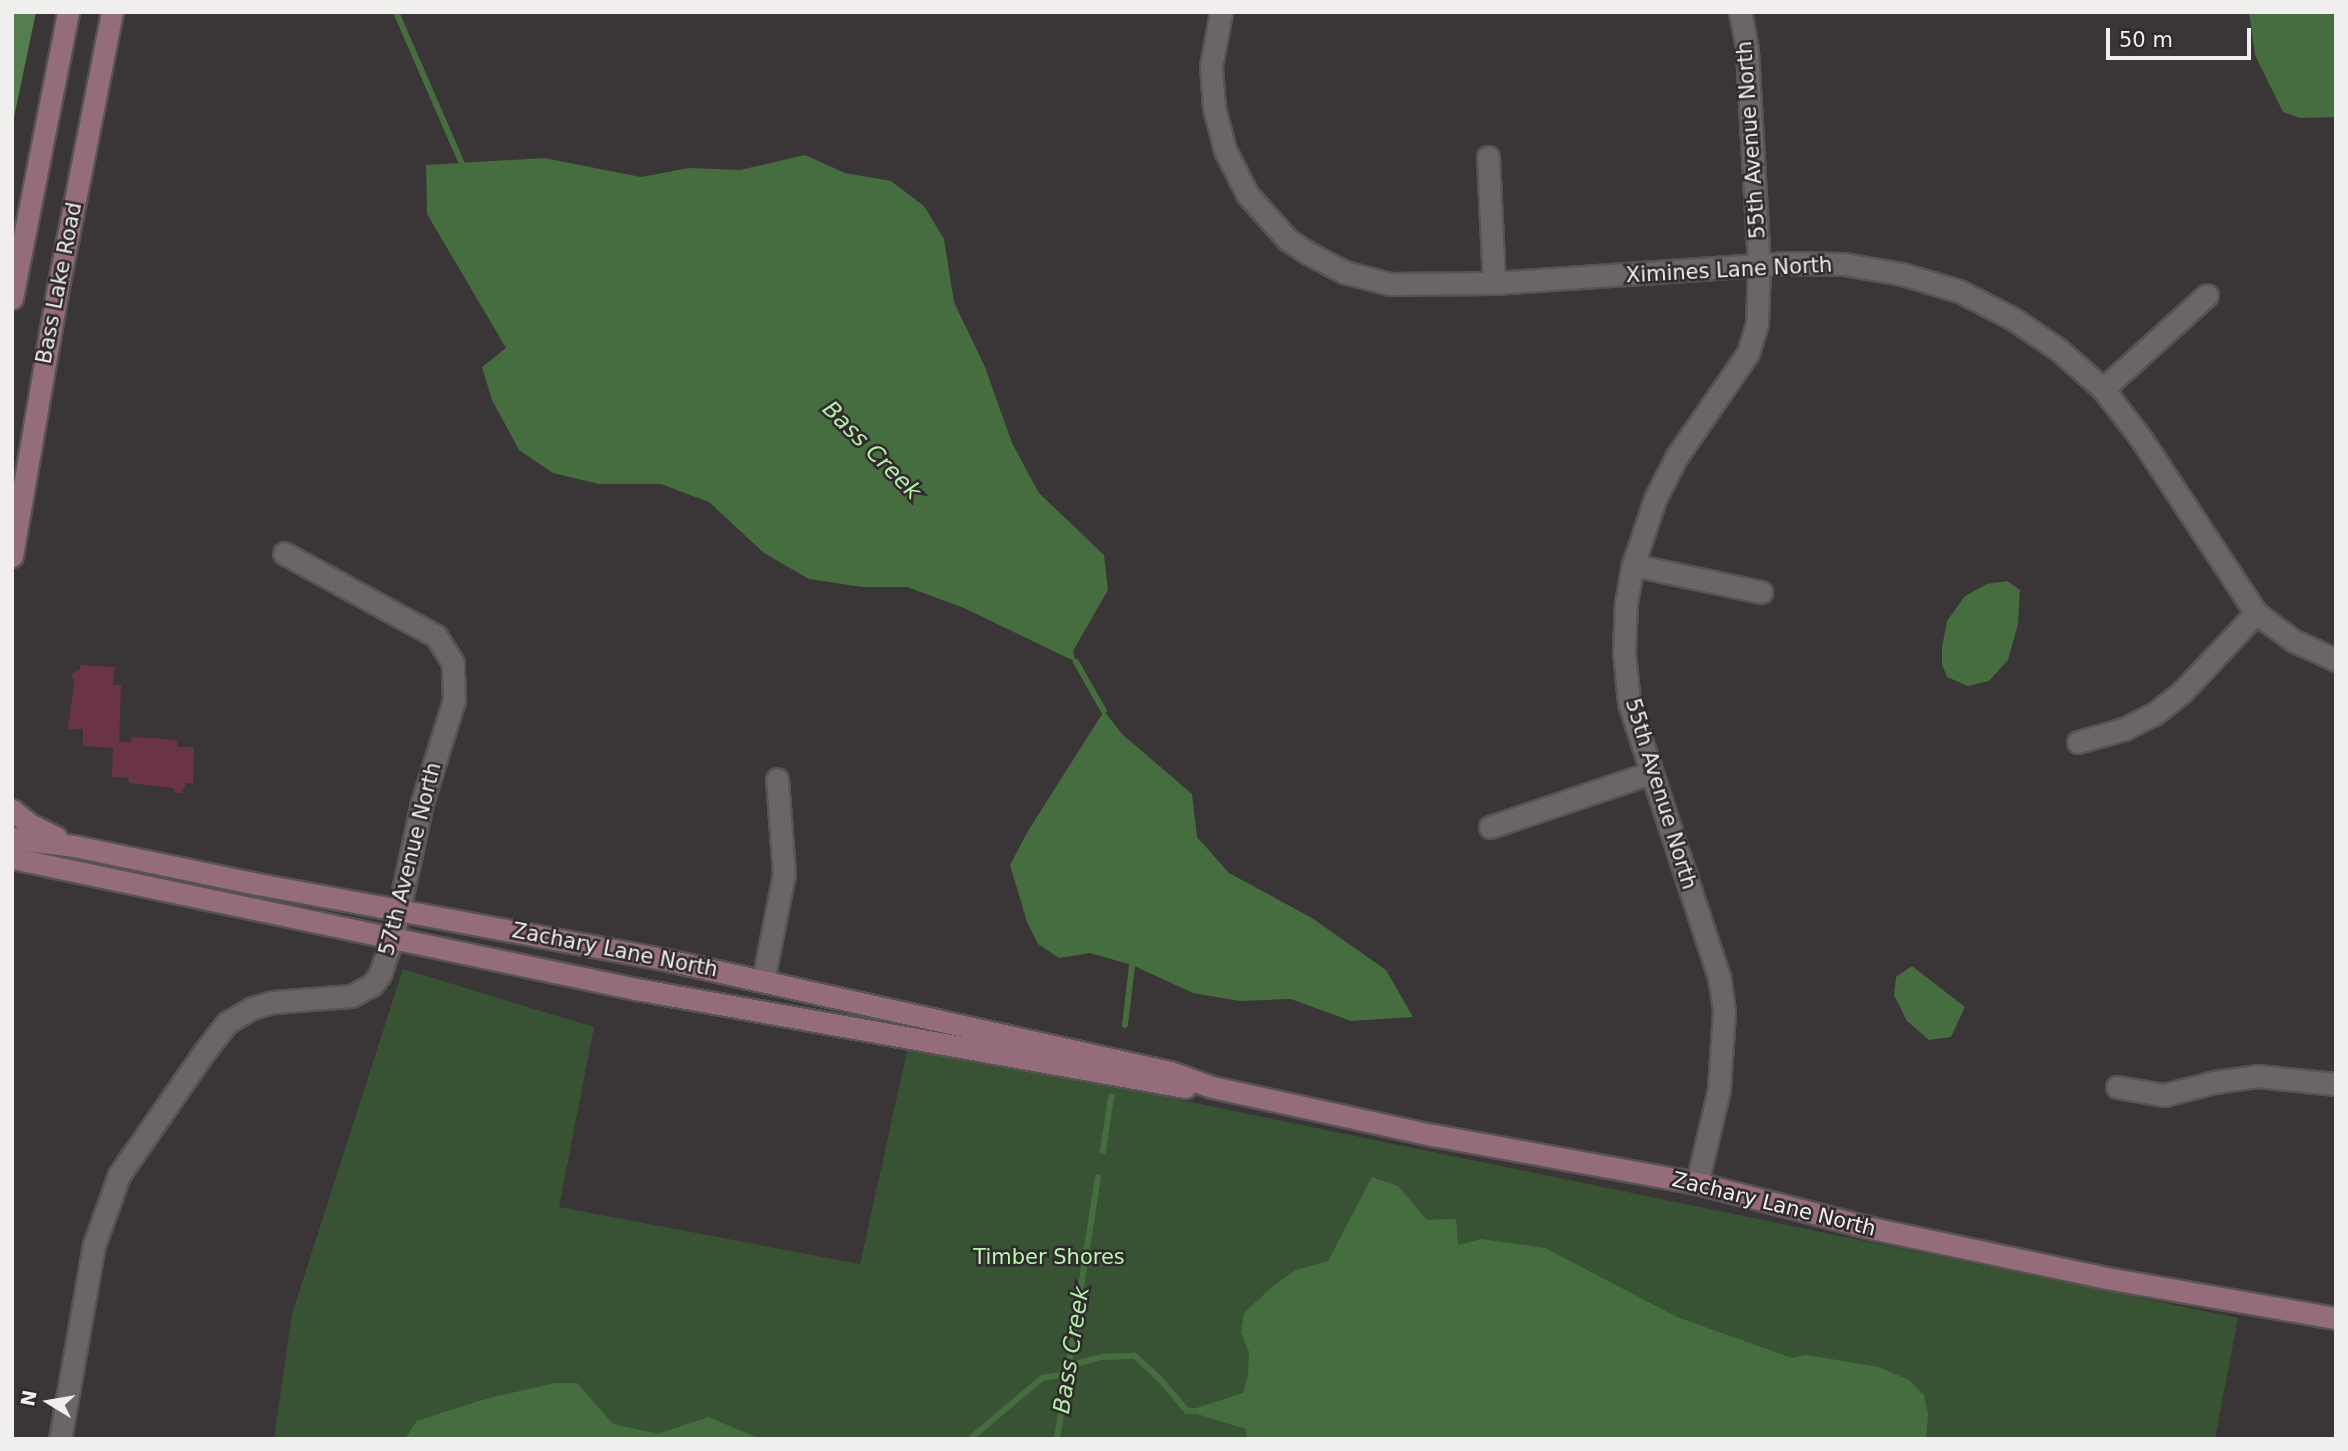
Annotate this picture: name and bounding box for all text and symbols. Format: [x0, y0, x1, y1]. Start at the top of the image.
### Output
scale bar [2110, 14, 2255, 58]
text: 50 m [2119, 28, 2173, 52]
street label: 55th Avenue North [1732, 40, 1770, 240]
street label: Bass Lake Road [31, 200, 87, 366]
street label: Ximines Lane North [1625, 252, 1833, 288]
water label: Bass Creek [817, 395, 927, 505]
street label: 55th Avenue North [1620, 695, 1702, 893]
street label: 57th Avenue North [374, 760, 446, 958]
street label: Zachary Lane North [510, 918, 720, 982]
street label: Zachary Lane North [1670, 1167, 1878, 1241]
park label: Timber Shores [973, 1244, 1125, 1270]
water label: Bass Creek [1047, 1284, 1095, 1416]
north arrow [14, 1367, 84, 1437]
text: N [16, 1388, 41, 1408]

